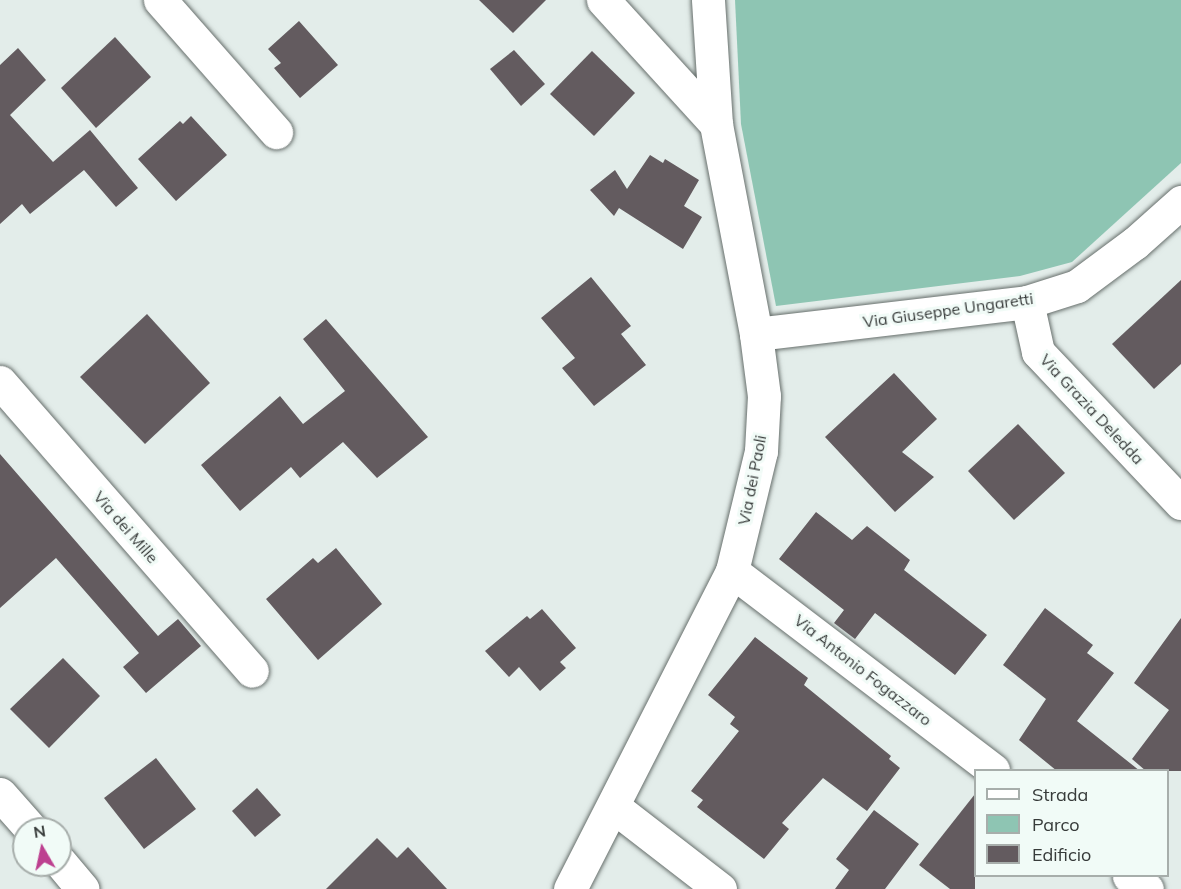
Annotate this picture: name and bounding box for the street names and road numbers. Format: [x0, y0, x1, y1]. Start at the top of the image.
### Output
street label: Via Giuseppe Ungaretti [862, 289, 1034, 331]
street label: Via Grazia Deledda [1036, 350, 1148, 468]
street label: Via dei Paoli [734, 433, 770, 527]
street label: Via dei Mille [90, 487, 162, 567]
street label: Via Antonio Fogazzaro [790, 610, 936, 730]

